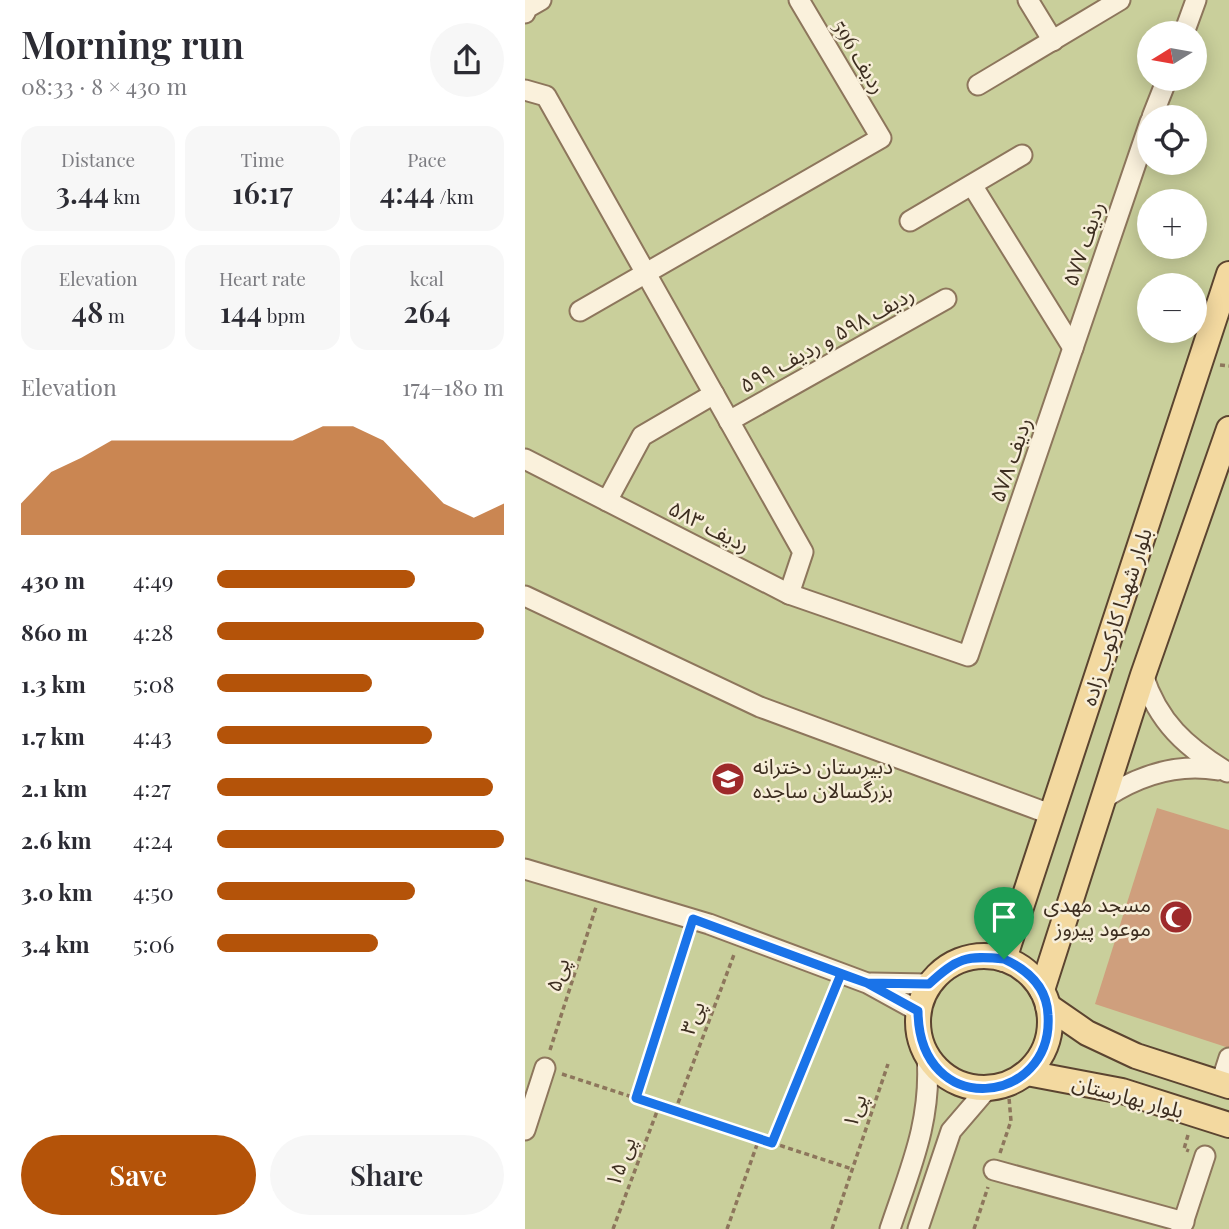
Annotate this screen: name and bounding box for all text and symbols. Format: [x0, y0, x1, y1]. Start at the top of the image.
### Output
street label: ردیف 596 [828, 14, 894, 98]
text: Morning run [21, 18, 244, 69]
north arrow [1137, 21, 1207, 91]
map controls [1137, 21, 1207, 343]
button: share [430, 23, 504, 97]
text: 08:33 · 8 × 430 m [21, 70, 187, 101]
button: locate [1137, 105, 1207, 175]
text: Distance [61, 146, 135, 172]
text: Time [241, 146, 284, 172]
text: Pace [407, 146, 446, 172]
text: 3.44 [56, 172, 109, 212]
text: 16:17 [232, 172, 293, 212]
text: 4:44 [380, 172, 435, 212]
text: km [109, 183, 140, 209]
text: /km [435, 183, 474, 209]
button: + [1137, 189, 1207, 259]
street label: ردیف ۵۷۷ [1055, 197, 1110, 289]
text: Elevation [59, 265, 138, 291]
text: Heart rate [219, 265, 306, 291]
text: kcal [410, 265, 444, 291]
button: − [1137, 273, 1207, 343]
street label: ردیف ۵۹۸ و ردیف ۵۹۹ [734, 279, 918, 398]
text: 48 [71, 291, 103, 331]
text: 144 [220, 291, 262, 331]
text: 264 [403, 291, 450, 331]
text: m [103, 302, 125, 328]
text: bpm [262, 302, 305, 328]
text: Elevation [21, 371, 117, 402]
text: 174–180 m [402, 371, 504, 402]
street label: ردیف ۵۷۸ [982, 413, 1037, 505]
street label: ردیف ۵۸۳ [664, 493, 755, 558]
street label: بلوار شهدا کارکوب زاده [1073, 524, 1157, 709]
text: 430 m [21, 564, 85, 595]
text: 4:49 [133, 564, 174, 595]
text: 860 m [21, 616, 88, 647]
text: 4:28 [133, 616, 173, 647]
text: 1.3 km [21, 668, 86, 699]
text: 5:08 [133, 668, 174, 699]
text: 1.7 km [21, 720, 85, 751]
text: 4:43 [133, 720, 172, 751]
place label: دبیرستان دخترانه بزرگسالان ساجده [753, 751, 893, 803]
school or university icon: دبیرستان دخترانه بزرگسالان ساجده [709, 760, 747, 798]
text: 2.1 km [21, 772, 87, 803]
text: 4:27 [133, 772, 171, 803]
text: 2.6 km [21, 824, 92, 855]
text: 4:24 [133, 824, 173, 855]
text: 3.0 km [21, 876, 93, 907]
text: 4:50 [133, 876, 174, 907]
pin [974, 887, 1034, 959]
place label: مسجد مهدی موعود پیروز [1044, 889, 1151, 942]
icon: arrive [985, 898, 1023, 936]
mosque icon: مسجد مهدی موعود پیروز [1157, 898, 1195, 936]
text: 3.4 km [21, 928, 90, 959]
text: 5:06 [133, 928, 174, 959]
street label: پی۵ [538, 954, 576, 995]
street label: پی۳ [672, 997, 711, 1038]
street label: بلوار بهارستان [1070, 1067, 1187, 1123]
street label: پی۱ [834, 1090, 873, 1131]
street label: پی ۱۵ [597, 1133, 642, 1190]
button: Save [21, 1135, 256, 1215]
button: Share [270, 1135, 504, 1215]

